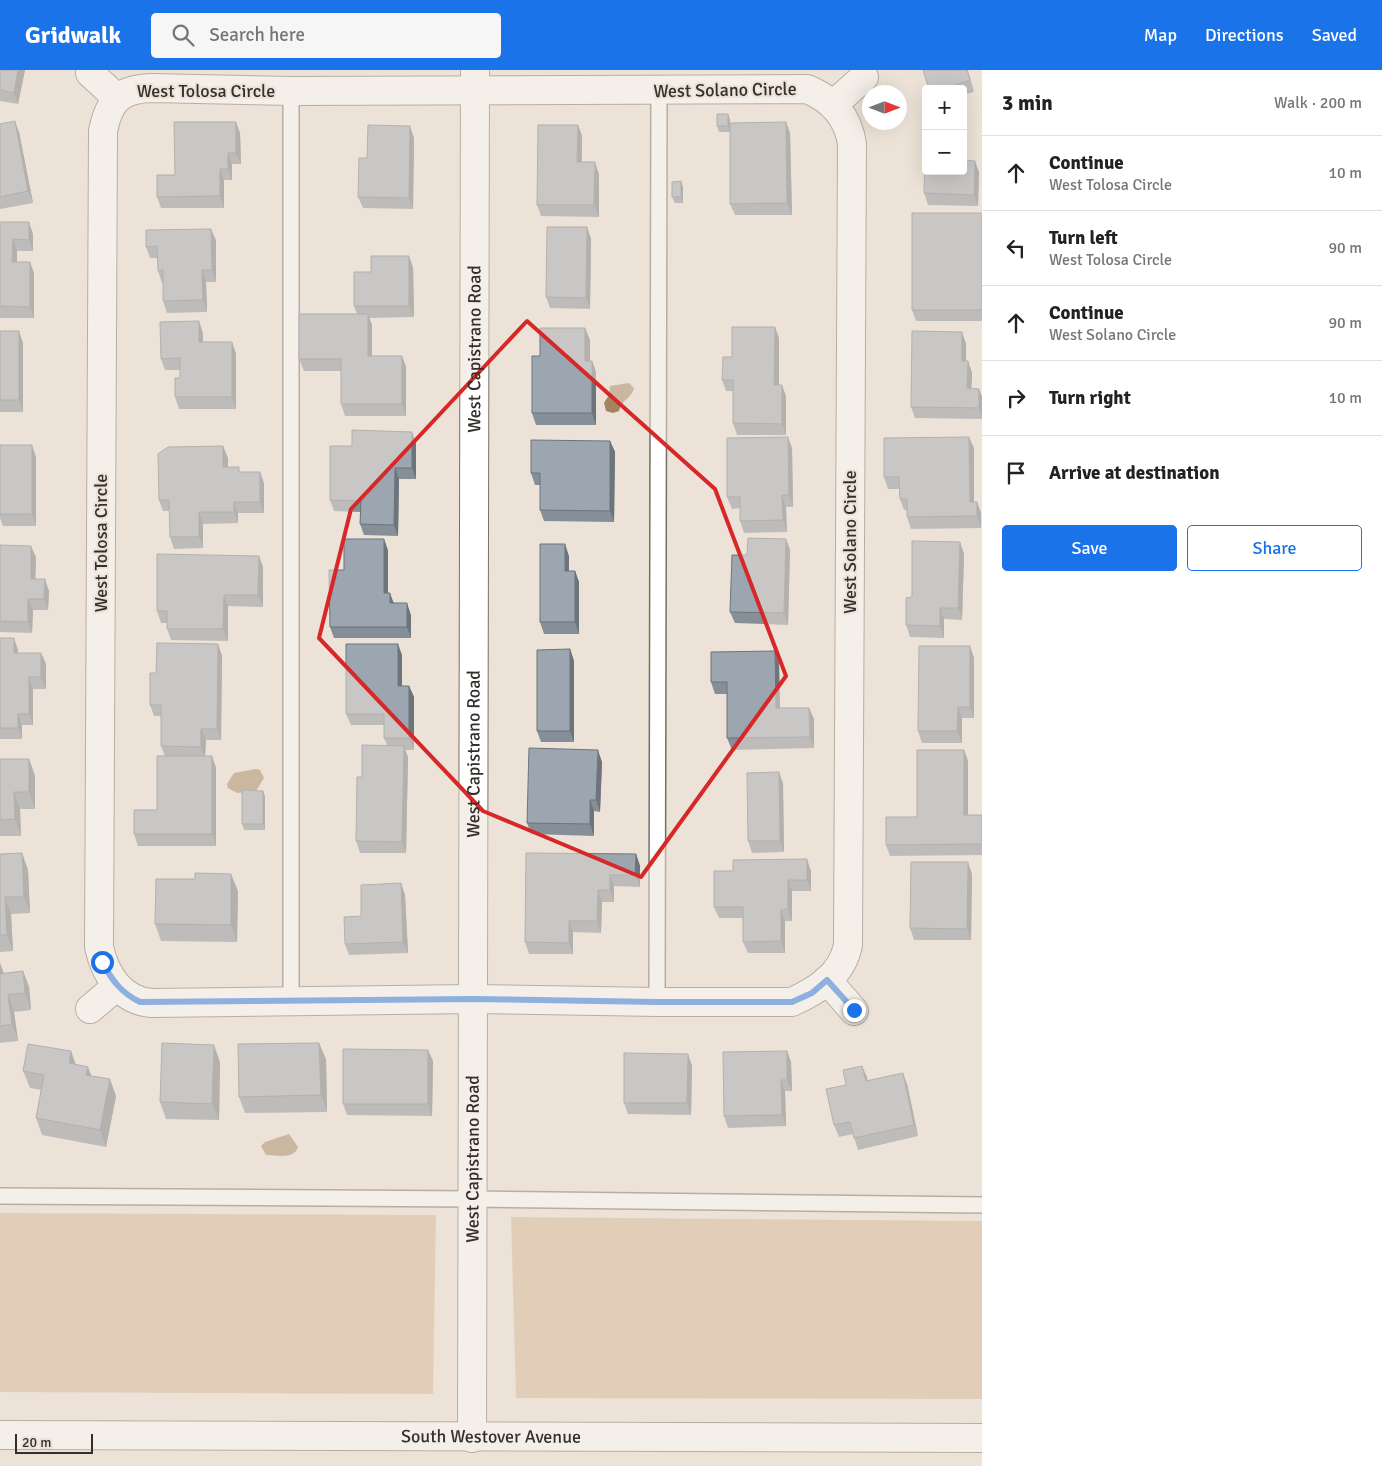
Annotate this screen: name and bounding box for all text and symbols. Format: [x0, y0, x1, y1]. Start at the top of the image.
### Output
search box [151, 13, 501, 58]
text: Gridwalk [25, 20, 121, 50]
icon: search [169, 21, 197, 49]
text: Search here [209, 23, 305, 47]
text: Map [1144, 24, 1177, 46]
text: Directions [1205, 24, 1284, 46]
text: Saved [1312, 24, 1357, 46]
street label: West Solano Circle [653, 78, 797, 102]
street label: West Tolosa Circle [137, 80, 275, 102]
north arrow [862, 85, 907, 130]
map controls [922, 85, 967, 175]
button: + [922, 85, 967, 130]
text: 3 min [1002, 90, 1053, 116]
text: Walk · 200 m [1274, 93, 1362, 113]
button: − [922, 130, 967, 175]
text: Continue [1049, 151, 1124, 175]
icon: ahead [1002, 159, 1030, 187]
text: 10 m [1328, 163, 1362, 183]
text: West Tolosa Circle [1049, 175, 1172, 195]
text: Turn left [1049, 226, 1118, 250]
icon: left [1002, 234, 1030, 262]
text: 90 m [1328, 238, 1362, 258]
text: West Tolosa Circle [1049, 250, 1172, 270]
street label: West Capistrano Road [463, 265, 486, 433]
text: Continue [1049, 301, 1124, 325]
icon: ahead [1002, 309, 1030, 337]
text: 90 m [1328, 313, 1362, 333]
text: West Solano Circle [1049, 325, 1176, 345]
icon: right [1002, 384, 1030, 412]
text: Turn right [1049, 386, 1131, 410]
text: 10 m [1328, 388, 1362, 408]
icon: arrive [1002, 459, 1030, 487]
text: Arrive at destination [1049, 461, 1220, 485]
street label: West Solano Circle [839, 470, 861, 614]
street label: West Tolosa Circle [90, 474, 112, 612]
button: Save [1002, 525, 1177, 571]
button: Share [1187, 525, 1362, 571]
street label: West Capistrano Road [462, 670, 485, 838]
route start [91, 951, 114, 974]
route end [843, 999, 866, 1022]
street label: West Capistrano Road [461, 1075, 484, 1243]
street label: South Westover Avenue [401, 1425, 581, 1448]
scale bar [15, 1431, 92, 1454]
text: 20 m [22, 1434, 51, 1451]

